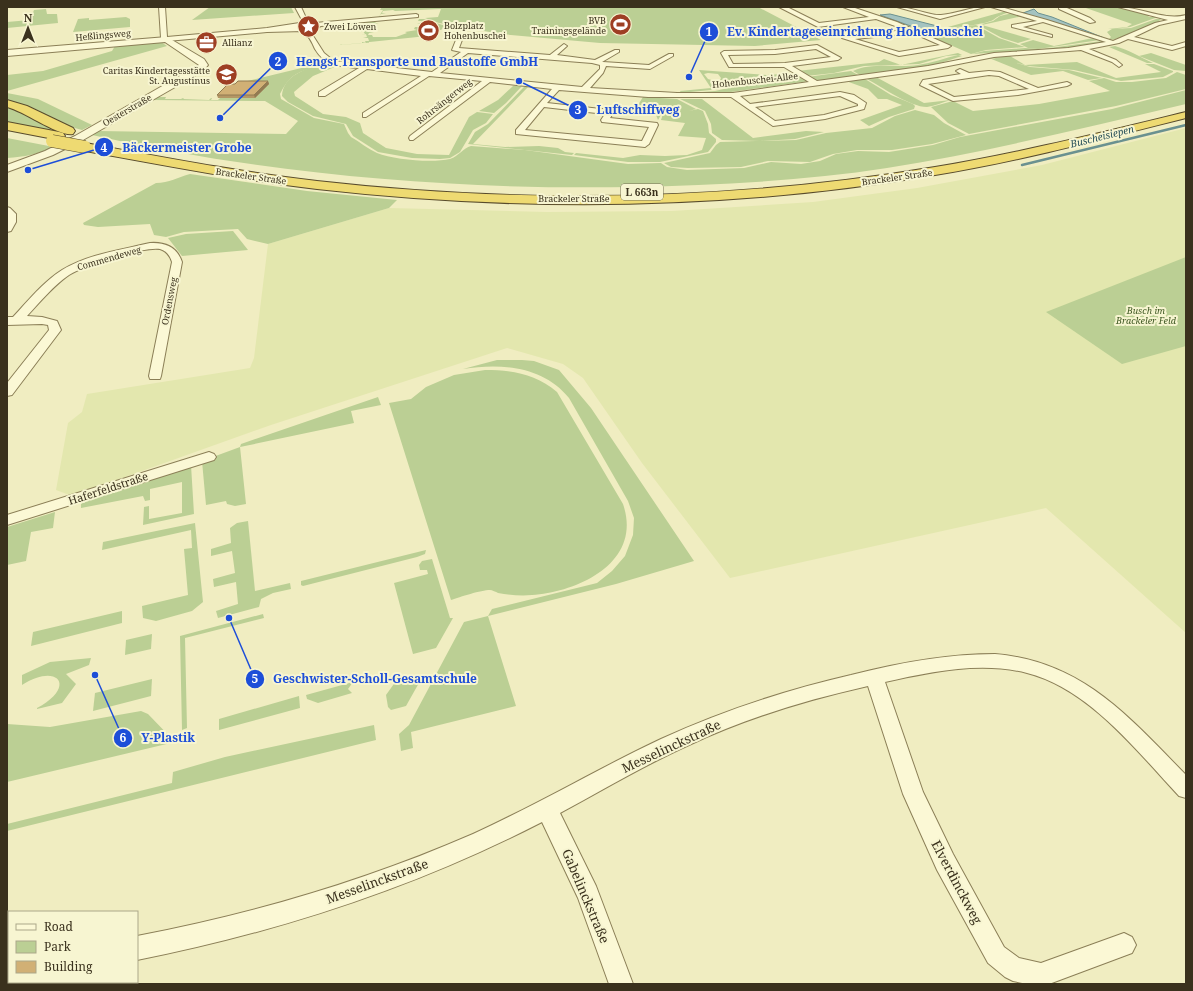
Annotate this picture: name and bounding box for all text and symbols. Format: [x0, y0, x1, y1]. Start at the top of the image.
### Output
north arrow [8, 8, 48, 48]
text: N [24, 10, 33, 25]
sports icon: BVB Trainingsgelände [608, 12, 634, 38]
place icon: Zwei Löwen [295, 13, 321, 39]
place label: BVB Trainingsgelände [531, 14, 606, 37]
sports icon: Bolzplatz Hohenbuschei [416, 17, 442, 43]
place label: Bolzplatz Hohenbuschei [444, 19, 506, 42]
place label: Zwei Löwen [324, 20, 376, 33]
callout: Ev. Kindertageseinrichtung Hohenbuschei [699, 20, 991, 44]
text: 1 [706, 23, 713, 40]
text: Ev. Kindertageseinrichtung Hohenbuschei [727, 23, 984, 40]
street label: Heßlingsweg [75, 26, 131, 44]
office icon: Allianz [194, 29, 220, 55]
place label: Allianz [222, 36, 253, 49]
callout: Hengst Transporte und Baustoffe GmbH [268, 49, 547, 73]
text: 2 [275, 53, 282, 70]
text: Hengst Transporte und Baustoffe GmbH [296, 53, 538, 70]
school or university icon: Caritas Kindertagesstätte St. Augustinus [213, 62, 239, 88]
place label: Caritas Kindertagesstätte St. Augustinus [103, 64, 210, 87]
street label: Hohenbuschei-Allee [711, 69, 799, 91]
street label: Rohrsängerweg [413, 75, 475, 127]
street label: Oesterstraße [100, 91, 154, 129]
callout: Luftschiffweg [568, 98, 687, 122]
text: 3 [575, 101, 582, 118]
text: Luftschiffweg [597, 101, 680, 118]
water label: Buscheisiepen [1068, 121, 1135, 151]
callout: Bäckermeister Grobe [94, 135, 260, 159]
text: 4 [101, 139, 108, 156]
text: Bäckermeister Grobe [122, 139, 252, 156]
street label: Brackeler Straße [215, 165, 287, 187]
street label: Brackeler Straße [861, 166, 933, 188]
road number: L 663n [621, 184, 663, 200]
street label: Brackeler Straße [538, 192, 610, 205]
street label: Commendeweg [75, 243, 143, 273]
street label: Ordensweg [158, 276, 180, 326]
park label: Busch im Brackeler Feld [1115, 304, 1177, 327]
street label: Haferfeldstraße [66, 468, 150, 508]
callout: Geschwister-Scholl-Gesamtschule [245, 667, 485, 691]
text: 5 [252, 670, 259, 687]
text: Geschwister-Scholl-Gesamtschule [273, 670, 477, 687]
street label: Messelinckstraße [619, 715, 724, 777]
callout: Y-Plastik [113, 726, 203, 750]
text: 6 [120, 729, 127, 746]
text: Y-Plastik [141, 729, 195, 746]
street label: Elverdinckweg [927, 837, 987, 927]
street label: Gabelinckstraße [558, 846, 614, 946]
street label: Messelinckstraße [323, 854, 431, 908]
legend [8, 911, 138, 983]
text: Road [44, 918, 74, 935]
text: Park [44, 938, 72, 955]
text: Building [44, 958, 93, 975]

